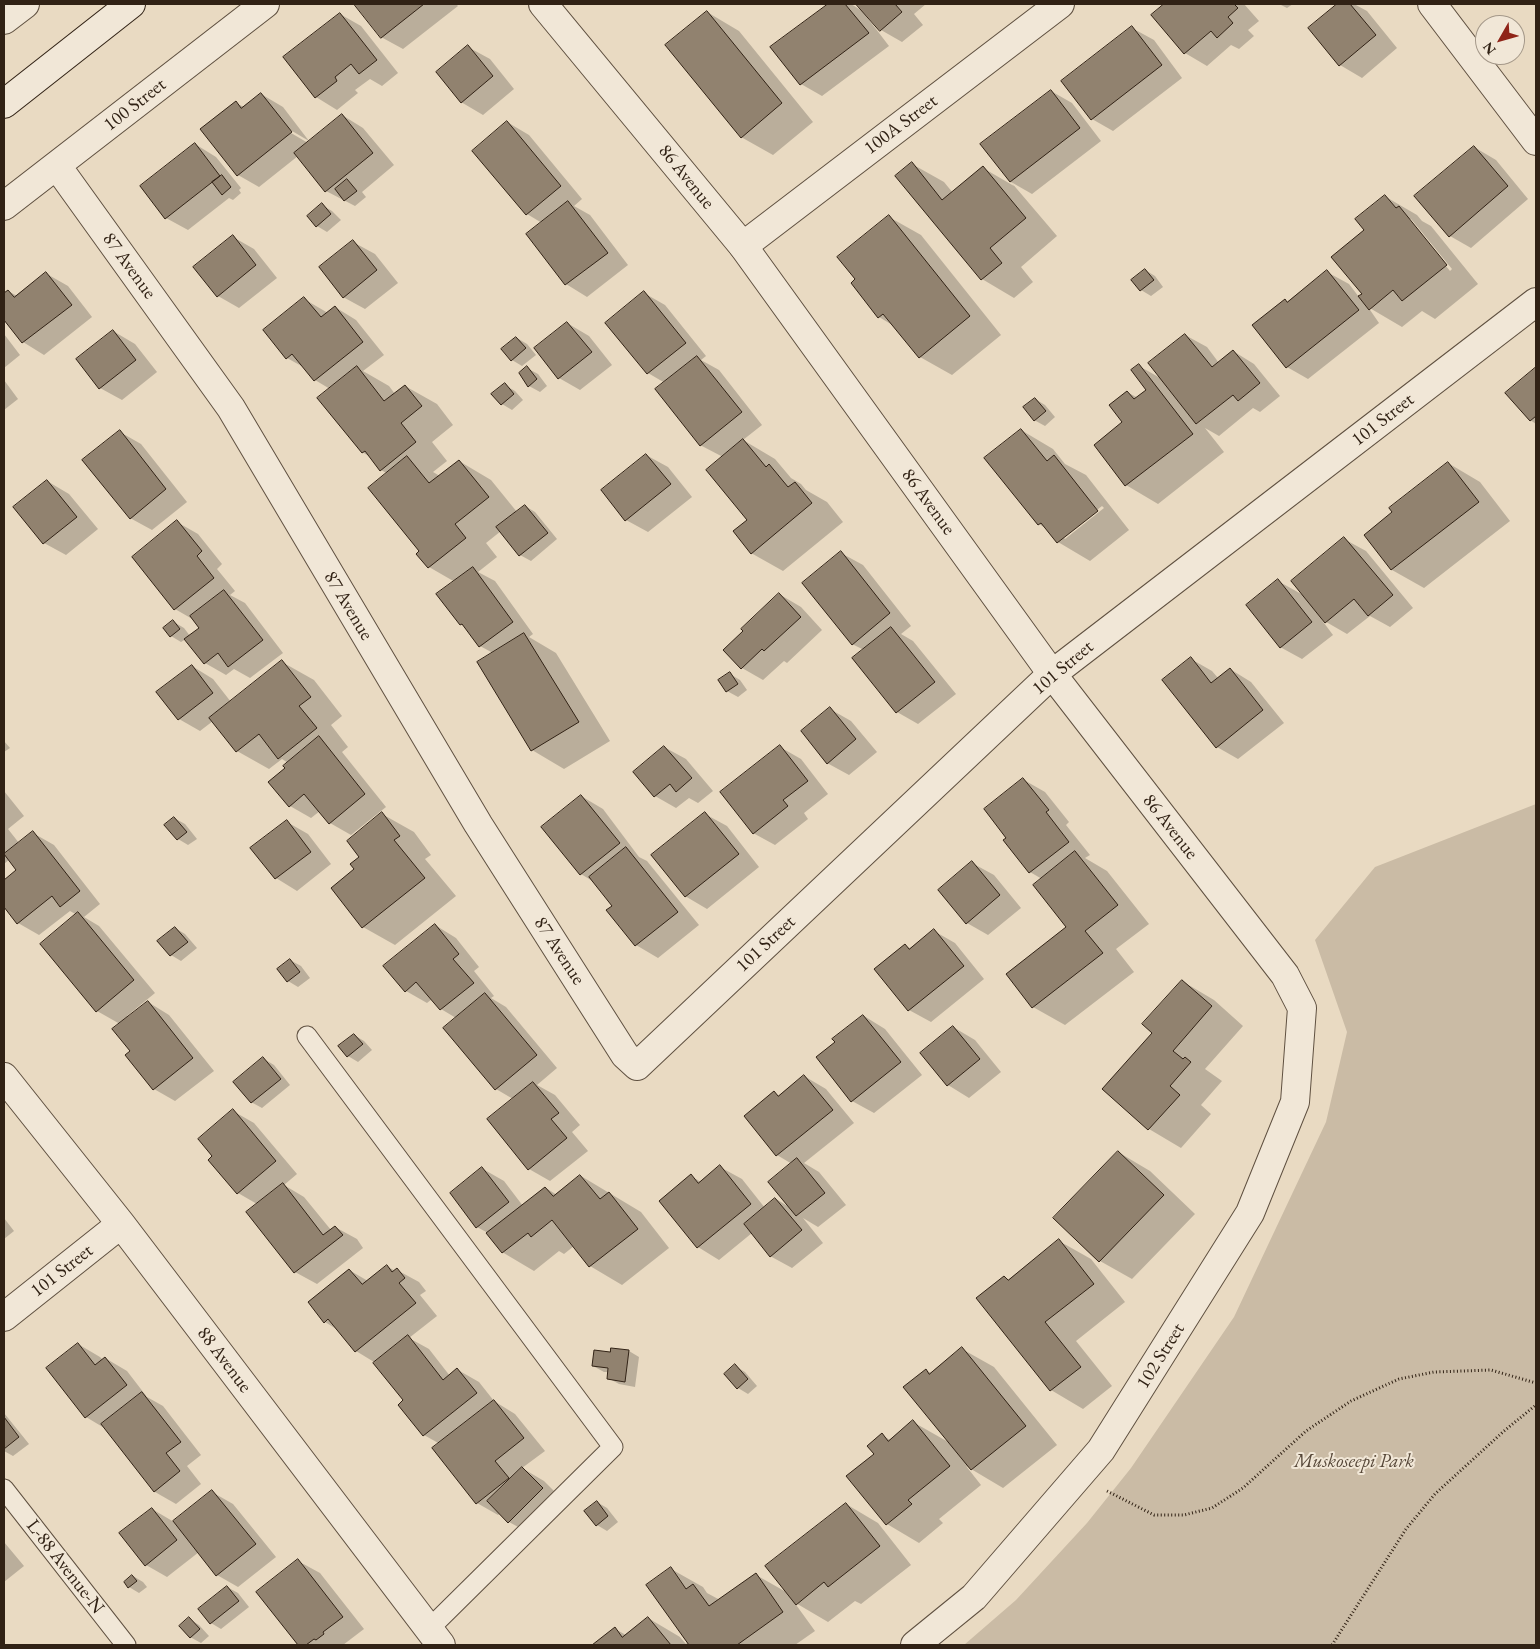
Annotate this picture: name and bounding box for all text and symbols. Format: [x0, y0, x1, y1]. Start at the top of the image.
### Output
north arrow [1475, 15, 1525, 65]
text: N [1478, 39, 1500, 59]
street label: 100 Street [99, 74, 171, 136]
street label: 100A Street [860, 90, 942, 160]
street label: 86 Avenue [653, 140, 719, 214]
street label: 87 Avenue [97, 228, 161, 304]
street label: 101 Street [1347, 389, 1419, 451]
street label: 86 Avenue [896, 464, 960, 540]
street label: 87 Avenue [319, 567, 377, 645]
street label: 101 Street [1028, 636, 1098, 700]
street label: 86 Avenue [1137, 790, 1203, 864]
street label: 101 Street [732, 911, 800, 977]
street label: 87 Avenue [529, 913, 589, 989]
street label: 101 Street [26, 1240, 98, 1302]
street label: 102 Street [1132, 1319, 1190, 1393]
street label: 88 Avenue [192, 1323, 256, 1397]
park label: Muskoseepi Park [1294, 1451, 1414, 1473]
street label: L-88 Avenue-N [21, 1515, 109, 1619]

